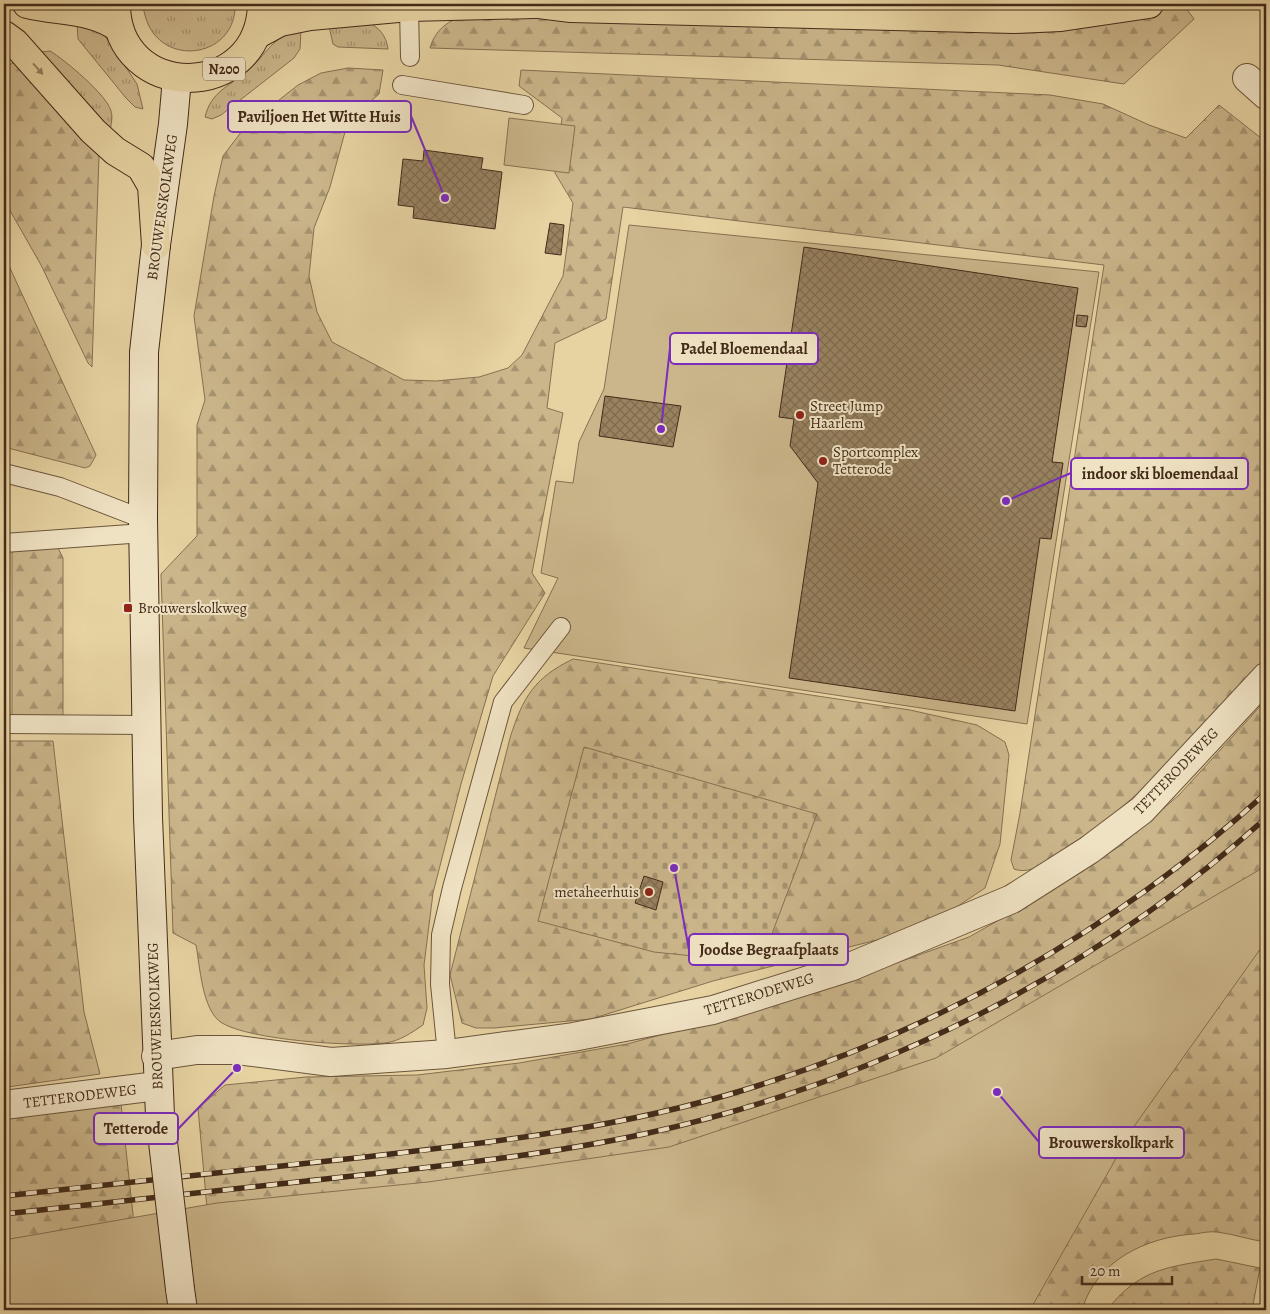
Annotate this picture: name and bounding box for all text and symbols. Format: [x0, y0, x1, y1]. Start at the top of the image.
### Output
road number: N200 [203, 58, 245, 80]
one-way arrow [32, 63, 44, 75]
callout: Paviljoen Het Witte Huis [228, 101, 411, 132]
text: Paviljoen Het Witte Huis [237, 106, 401, 128]
street label: BROUWERSKOLKWEG [142, 133, 182, 281]
callout: Padel Bloemendaal [670, 333, 818, 364]
text: Padel Bloemendaal [680, 338, 809, 360]
place label: Street Jump Haarlem [810, 396, 883, 433]
marker: Street Jump Haarlem [794, 409, 806, 421]
place label: Sportcomplex Tetterode [833, 442, 918, 479]
marker: Sportcomplex Tetterode [817, 455, 829, 467]
callout: indoor ski bloemendaal [1071, 458, 1248, 489]
text: indoor ski bloemendaal [1082, 463, 1239, 485]
place label: Brouwerskolkweg [138, 598, 247, 618]
marker: Brouwerskolkweg [122, 602, 134, 614]
street label: TETTERODEWEG [1129, 723, 1223, 819]
place label: metaheerhuis [554, 882, 639, 902]
marker: metaheerhuis [643, 886, 655, 898]
callout: Joodse Begraafplaats [689, 934, 848, 965]
text: Joodse Begraafplaats [699, 939, 839, 961]
street label: BROUWERSKOLKWEG [142, 942, 168, 1090]
street label: TETTERODEWEG [702, 968, 816, 1020]
street label: TETTERODEWEG [22, 1079, 138, 1113]
callout: Tetterode [94, 1113, 178, 1144]
text: Tetterode [104, 1118, 168, 1140]
callout: Brouwerskolkpark [1039, 1127, 1184, 1158]
text: Brouwerskolkpark [1048, 1132, 1174, 1154]
scale bar [1082, 1254, 1172, 1286]
text: 20 m [1090, 1261, 1121, 1281]

